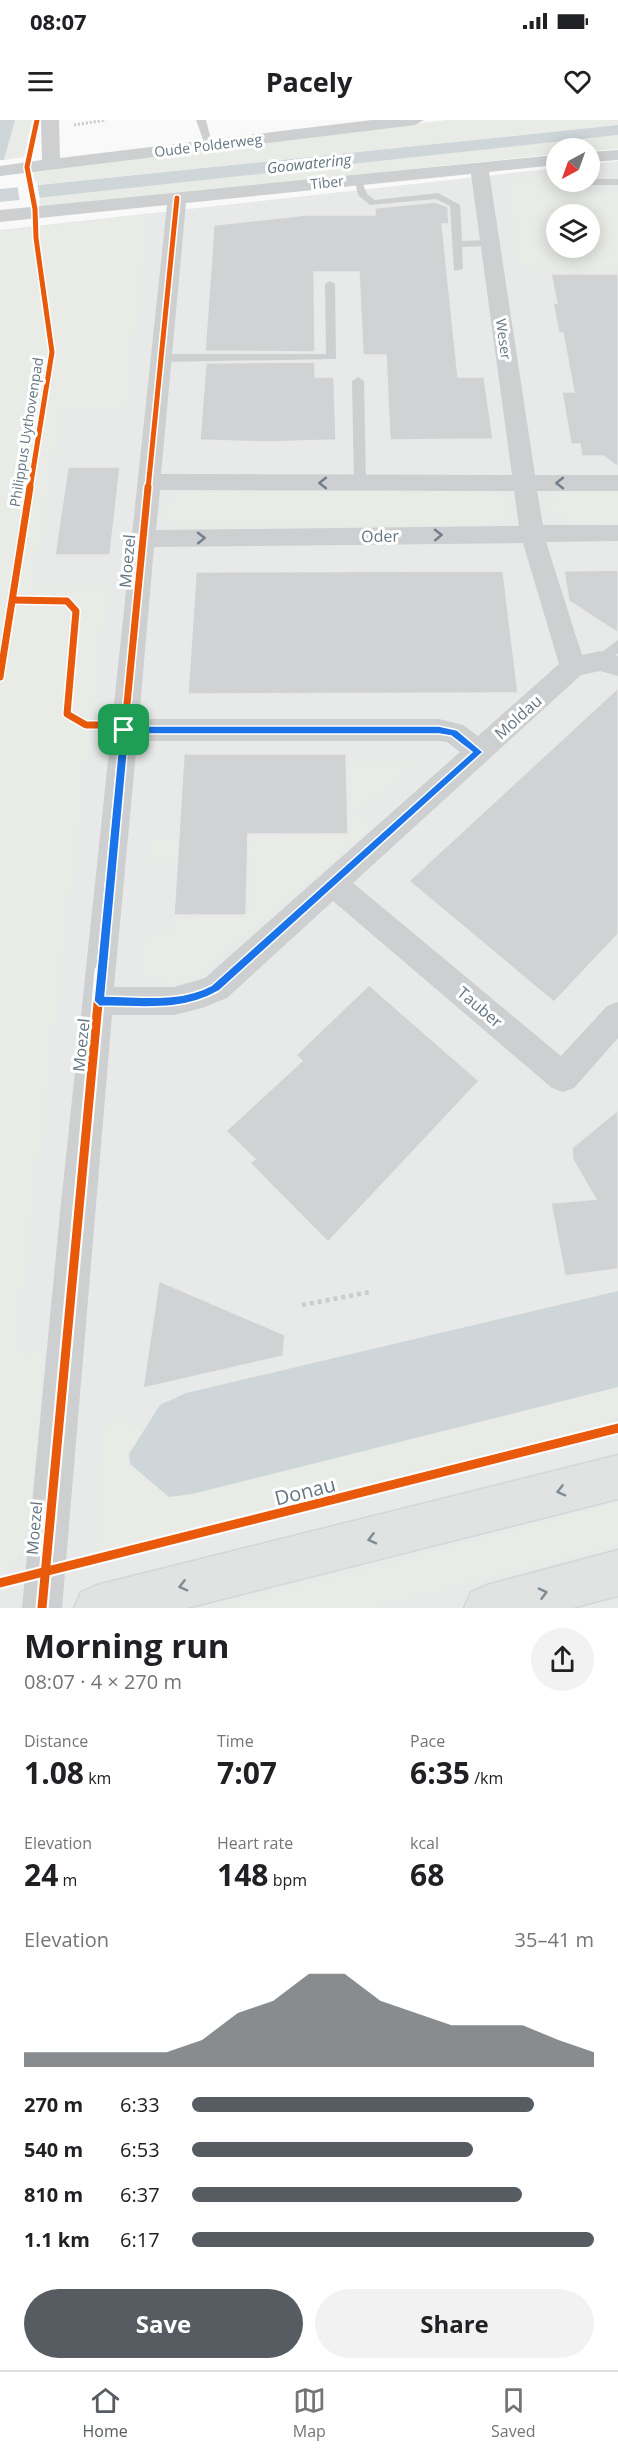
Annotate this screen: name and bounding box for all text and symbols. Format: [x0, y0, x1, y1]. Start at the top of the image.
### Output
text: 08:07 [30, 6, 87, 36]
text: Pacely [266, 63, 352, 100]
icon: menu [24, 65, 57, 98]
icon: heart [561, 65, 594, 98]
street label: Oude Polderweg [153, 129, 263, 161]
north arrow [546, 138, 600, 192]
map controls [546, 138, 600, 258]
water label: Goowatering [266, 148, 353, 177]
street label: Tiber [309, 171, 345, 193]
button: layers [546, 204, 600, 258]
street label: Weser [492, 317, 516, 361]
street label: Philippus Uythovenpad [5, 356, 47, 508]
one-way arrow [318, 477, 327, 489]
one-way arrow [555, 477, 564, 489]
street label: Oder [361, 525, 400, 547]
one-way arrow [434, 529, 443, 541]
one-way arrow [197, 532, 206, 544]
street label: Moezel [114, 533, 140, 589]
street label: Moldau [490, 690, 546, 744]
pin [98, 704, 149, 755]
icon: arrive [107, 713, 140, 746]
street label: Tauber [453, 982, 508, 1033]
street label: Moezel [67, 1017, 95, 1073]
street label: Donau [272, 1470, 338, 1512]
one-way arrow [556, 1483, 566, 1496]
street label: Moezel [21, 1500, 47, 1556]
one-way arrow [367, 1531, 377, 1544]
one-way arrow [178, 1579, 188, 1592]
one-way arrow [537, 1588, 548, 1600]
text: Morning run [24, 1623, 230, 1668]
button: share [531, 1628, 594, 1691]
text: 08:07 · 4 × 270 m [24, 1668, 182, 1695]
text: Distance [24, 1730, 88, 1752]
text: Time [217, 1730, 254, 1752]
text: Pace [410, 1730, 445, 1752]
text: 1.08 [24, 1752, 84, 1793]
text: 7:07 [217, 1752, 277, 1793]
text: 6:35 [410, 1752, 470, 1793]
text: km [84, 1767, 111, 1789]
text: /km [470, 1767, 503, 1789]
text: Elevation [24, 1832, 92, 1854]
text: Heart rate [217, 1832, 293, 1854]
text: kcal [410, 1832, 439, 1854]
text: 24 [24, 1854, 58, 1895]
text: 148 [217, 1854, 268, 1895]
text: 68 [410, 1854, 444, 1895]
text: m [58, 1869, 77, 1891]
text: bpm [268, 1869, 307, 1891]
text: Elevation [24, 1926, 109, 1953]
text: 35–41 m [515, 1926, 594, 1953]
text: 270 m [24, 2091, 83, 2118]
text: 6:33 [120, 2091, 160, 2118]
text: 540 m [24, 2136, 83, 2163]
text: 6:53 [120, 2136, 160, 2163]
text: 810 m [24, 2181, 83, 2208]
text: 6:37 [120, 2181, 160, 2208]
text: 1.1 km [24, 2226, 90, 2253]
text: 6:17 [120, 2226, 160, 2253]
button: Save [24, 2289, 303, 2358]
button: Share [315, 2289, 594, 2358]
tab: Home [83, 2384, 128, 2442]
tab: Map [293, 2384, 326, 2442]
tab: Saved [491, 2384, 535, 2442]

